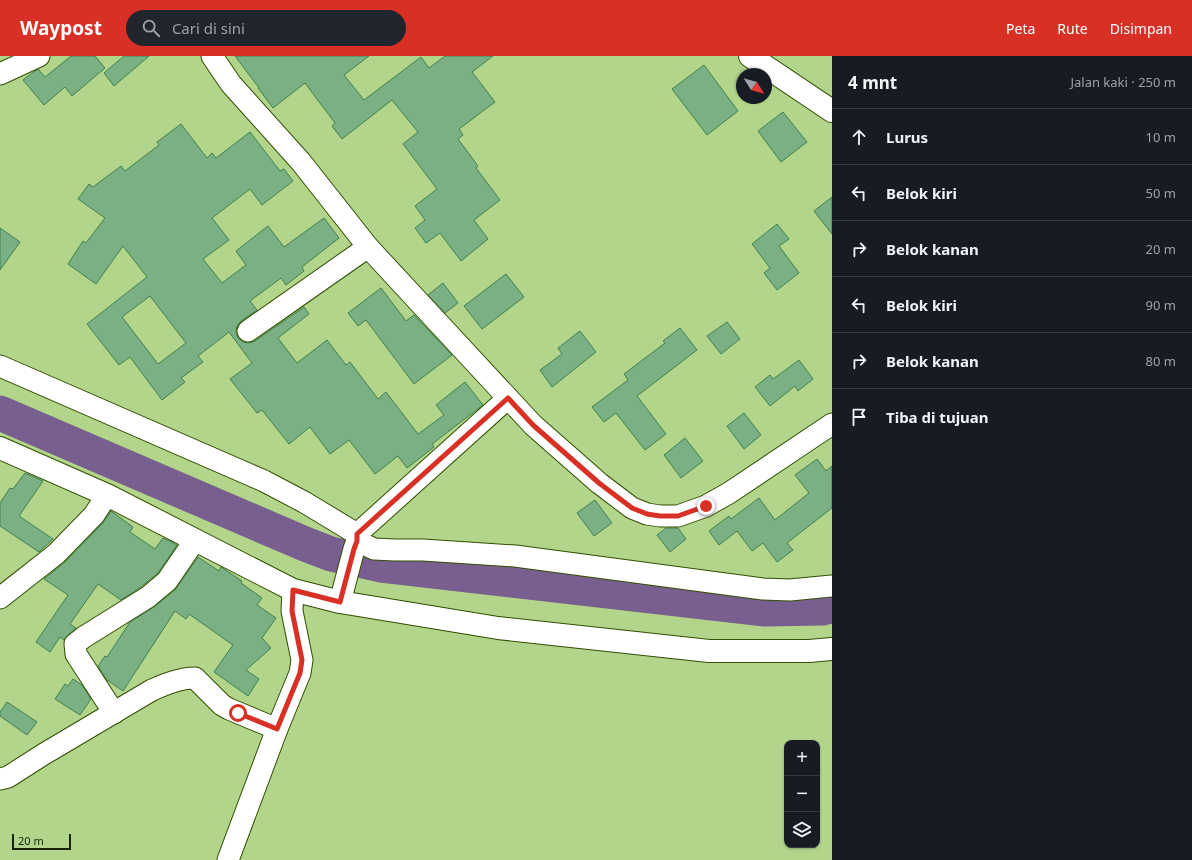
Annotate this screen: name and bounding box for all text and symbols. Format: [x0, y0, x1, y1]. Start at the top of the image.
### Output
search box [126, 10, 406, 46]
text: Waypost [20, 15, 102, 41]
icon: search [140, 17, 162, 39]
text: Cari di sini [172, 18, 245, 38]
text: Peta [1006, 19, 1035, 38]
text: Rute [1057, 19, 1088, 38]
text: Disimpan [1110, 19, 1172, 38]
north arrow [736, 68, 772, 104]
text: 4 mnt [848, 71, 897, 94]
text: Jalan kaki · 250 m [1070, 73, 1176, 91]
icon: ahead [848, 126, 870, 148]
text: Lurus [886, 127, 928, 147]
text: 10 m [1146, 128, 1176, 146]
icon: left [848, 182, 870, 204]
text: Belok kiri [886, 183, 957, 203]
text: 50 m [1146, 184, 1176, 202]
icon: right [848, 238, 870, 260]
text: Belok kanan [886, 239, 979, 259]
text: 20 m [1146, 240, 1176, 258]
icon: left [848, 294, 870, 316]
text: Belok kiri [886, 295, 957, 315]
text: 90 m [1146, 296, 1176, 314]
icon: right [848, 350, 870, 372]
text: Belok kanan [886, 351, 979, 371]
text: 80 m [1146, 352, 1176, 370]
icon: arrive [848, 406, 870, 428]
text: Tiba di tujuan [886, 407, 989, 427]
route end [697, 497, 715, 515]
route start [229, 704, 247, 722]
map controls [784, 740, 820, 848]
button: + [784, 740, 820, 776]
button: − [784, 776, 820, 812]
button: layers [784, 812, 820, 848]
scale bar [12, 832, 71, 851]
text: 20 m [18, 833, 44, 848]

